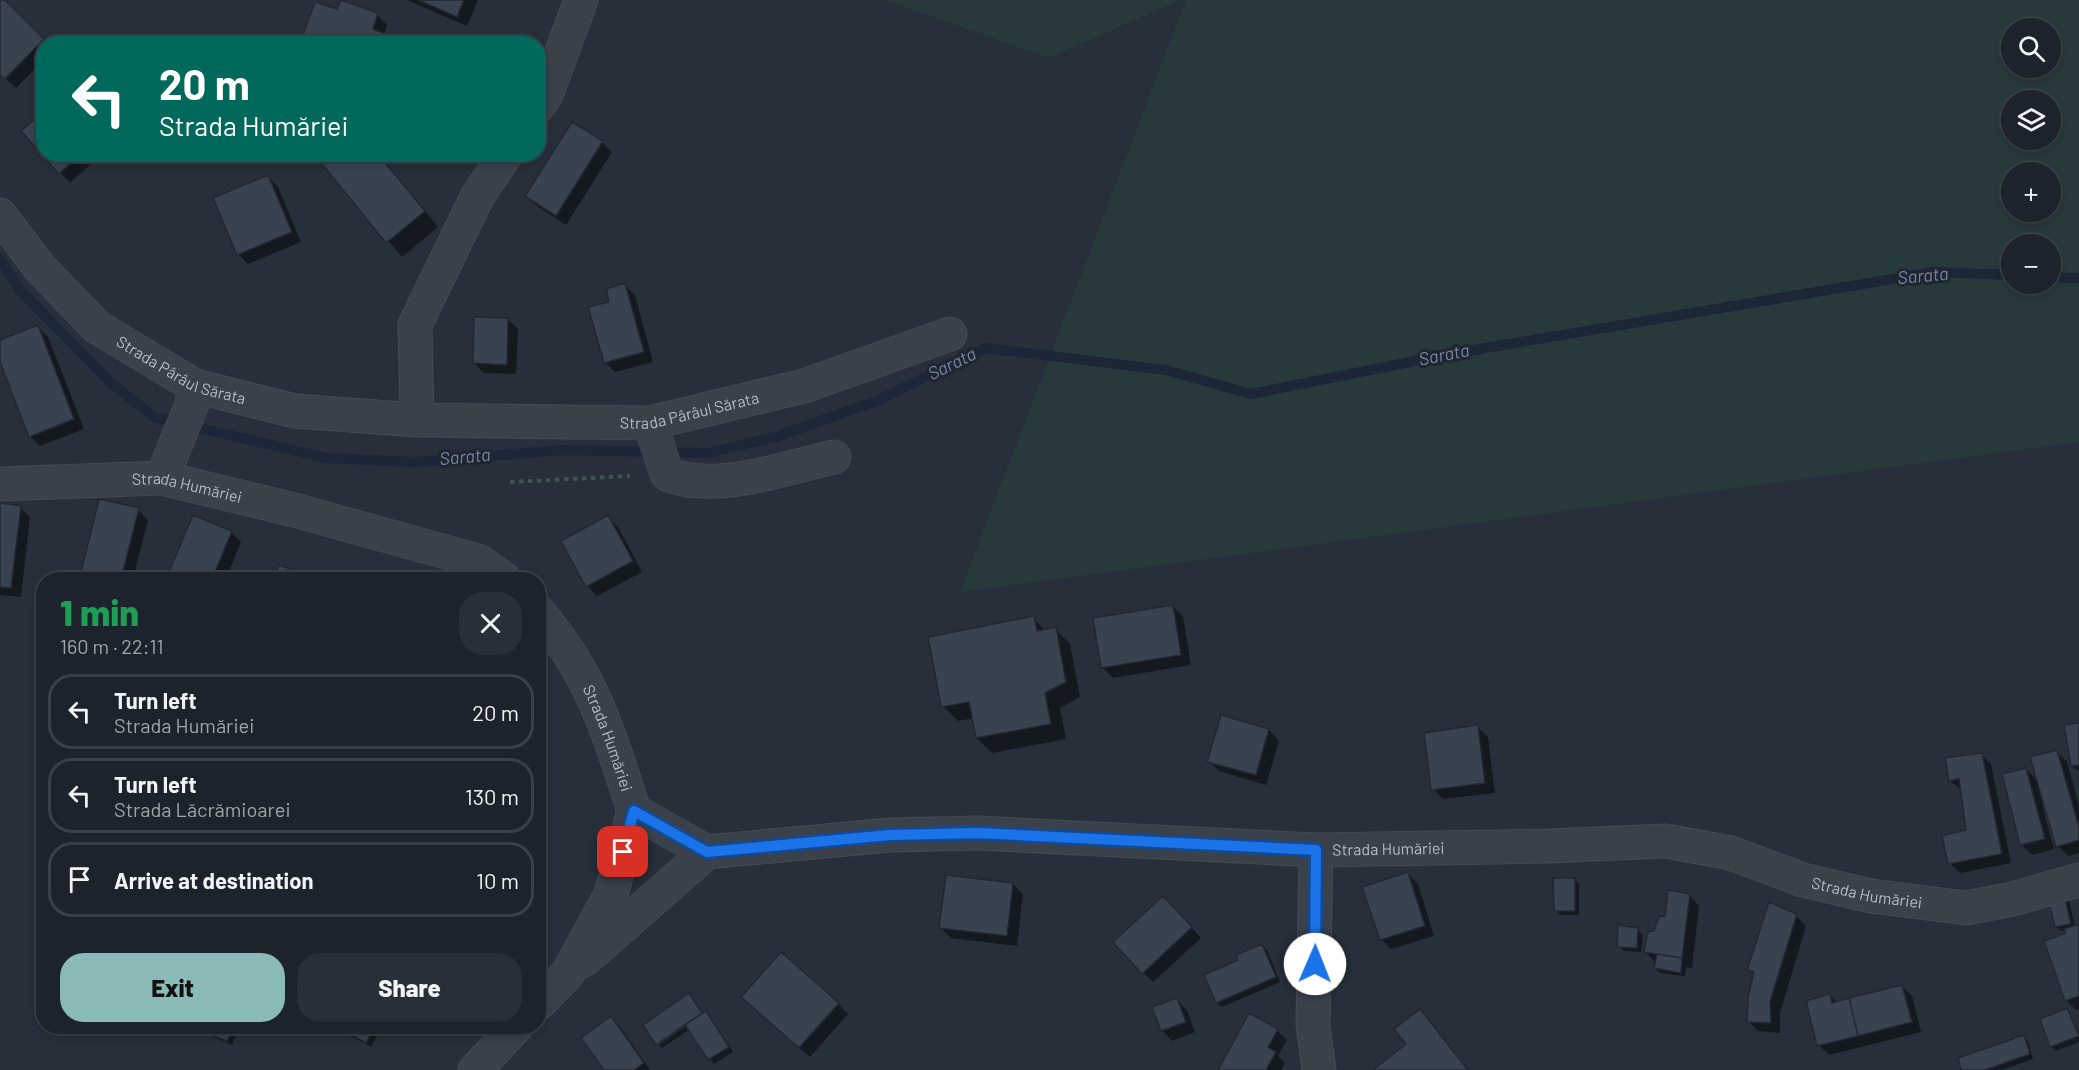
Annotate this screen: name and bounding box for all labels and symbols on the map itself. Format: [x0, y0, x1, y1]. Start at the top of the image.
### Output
water label: Sarata [1896, 262, 1949, 288]
street label: Strada Pârâul Sărata [113, 331, 248, 407]
water label: Sarata [1417, 338, 1471, 370]
water label: Sarata [924, 342, 979, 384]
street label: Strada Pârâul Sărata [620, 387, 761, 432]
water label: Sarata [438, 443, 491, 469]
street label: Strada Humăriei [131, 468, 244, 506]
street label: Strada Humăriei [580, 681, 637, 793]
pin [597, 826, 648, 877]
street label: Strada Humăriei [1332, 838, 1445, 859]
street label: Strada Humăriei [1810, 872, 1923, 911]
position arrow [1283, 932, 1347, 996]

